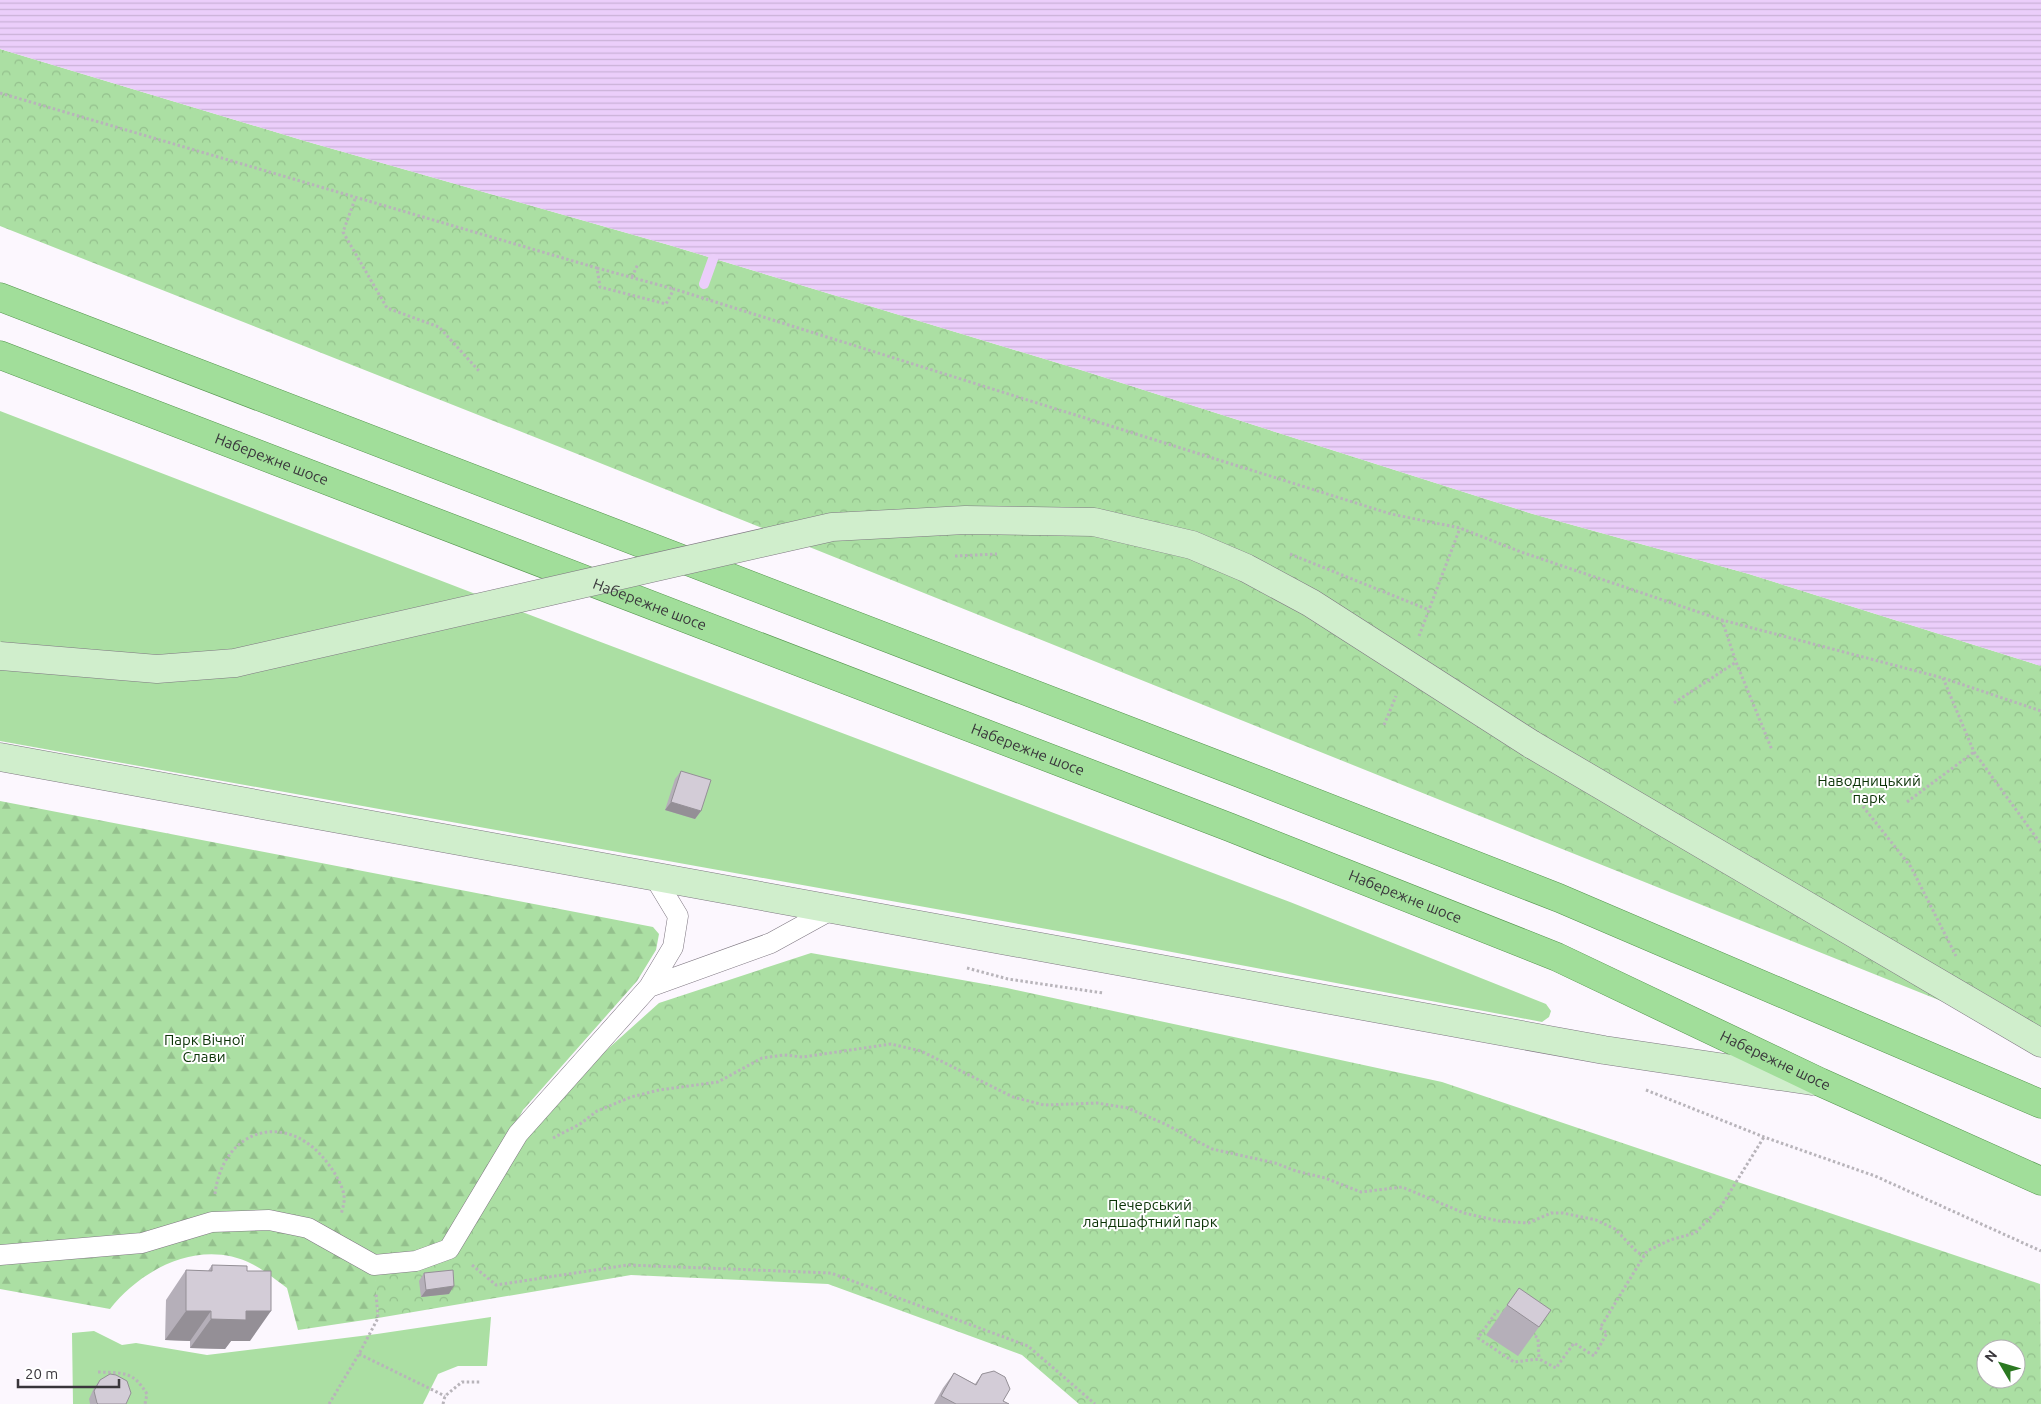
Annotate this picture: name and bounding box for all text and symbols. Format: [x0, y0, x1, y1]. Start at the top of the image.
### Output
street label: Набережне шосе [213, 429, 331, 488]
street label: Набережне шосе [591, 575, 709, 634]
street label: Набережне шосе [969, 720, 1087, 779]
park label: Наводницький парк [1817, 772, 1921, 806]
street label: Набережне шосе [1346, 866, 1464, 926]
street label: Набережне шосе [1718, 1027, 1833, 1094]
park label: Парк Вічної Слави [164, 1031, 244, 1065]
park label: Печерський ландшафтний парк [1083, 1196, 1218, 1230]
north arrow [1976, 1339, 2026, 1389]
text: N [1981, 1347, 2000, 1365]
scale bar [18, 1356, 119, 1388]
text: 20 m [25, 1365, 58, 1382]

